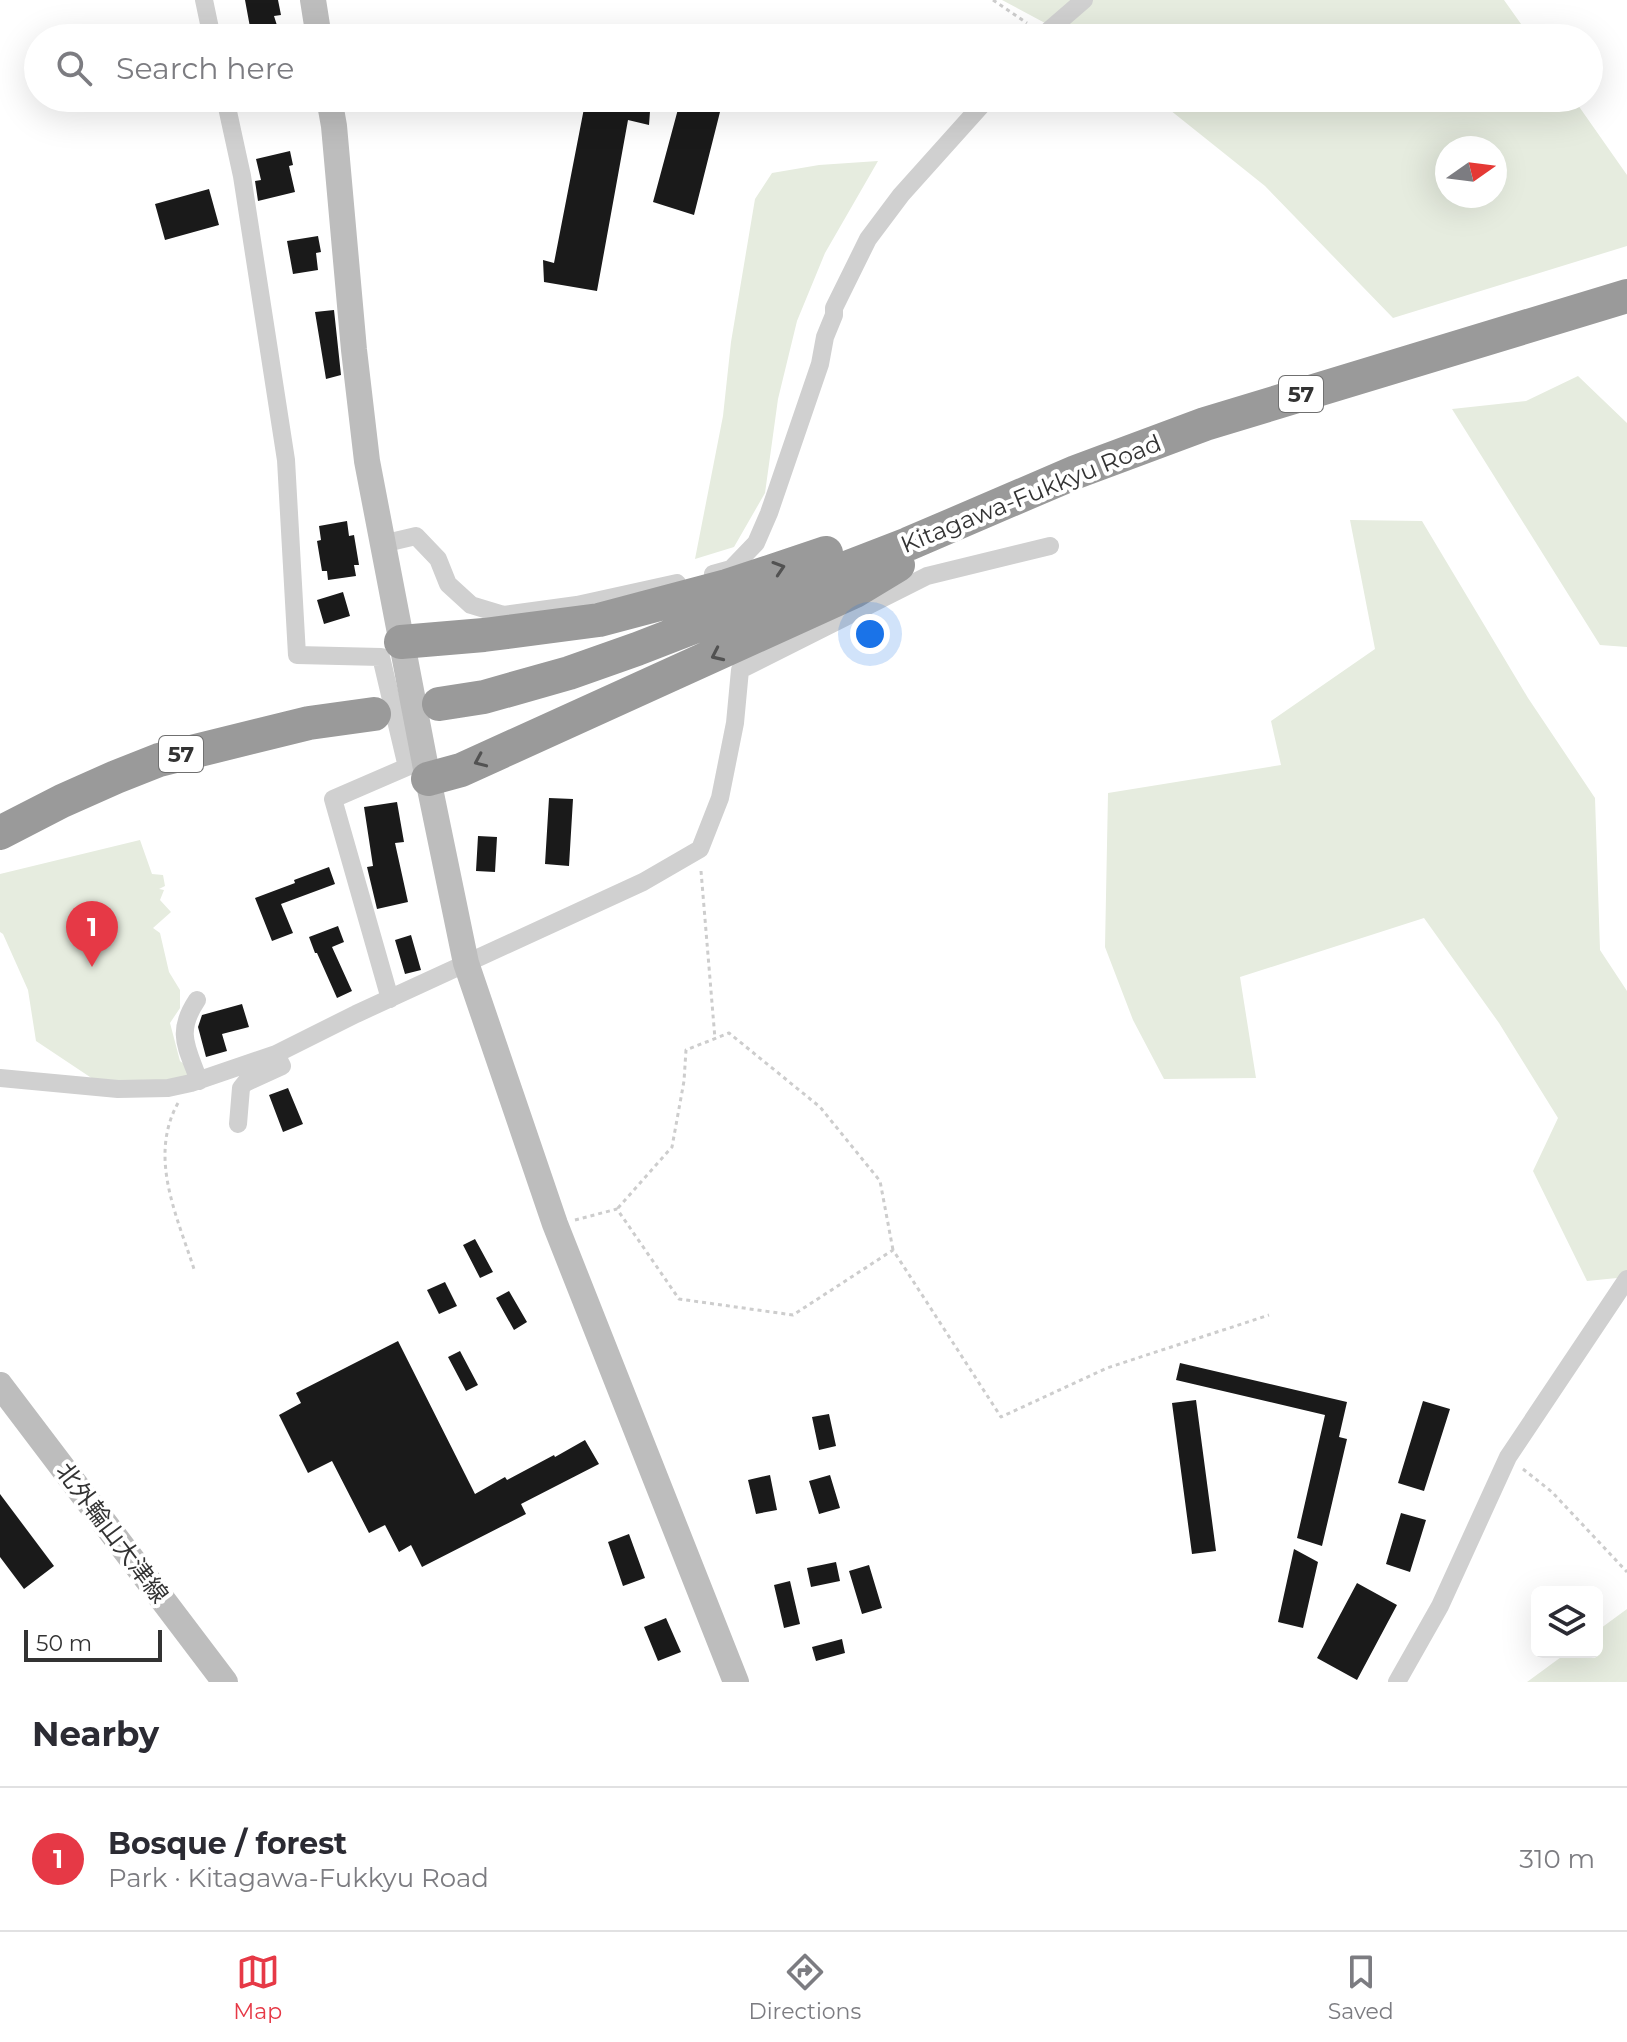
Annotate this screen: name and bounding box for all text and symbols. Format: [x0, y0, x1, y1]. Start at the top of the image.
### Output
search box [24, 24, 1603, 112]
icon: search [52, 46, 96, 90]
text: Search here [116, 50, 294, 87]
north arrow [1435, 136, 1507, 208]
road number: 57 [1279, 376, 1323, 412]
street label: Kitagawa-Fukkyu Road [896, 428, 1165, 559]
one-way arrow [771, 562, 785, 578]
your location [850, 614, 890, 654]
one-way arrow [711, 645, 726, 661]
road number: 57 [159, 736, 203, 772]
one-way arrow [474, 752, 488, 768]
pin: 1 [66, 901, 118, 967]
street label: 北外輪山大津線 [50, 1457, 175, 1609]
map controls [1531, 1586, 1603, 1658]
button: layers [1531, 1586, 1603, 1658]
scale bar [24, 1626, 162, 1662]
text: 50 m [36, 1630, 92, 1657]
text: Nearby [32, 1713, 159, 1755]
text: Bosque / forest [108, 1825, 347, 1862]
text: 1 [53, 1843, 63, 1875]
text: 310 m [1519, 1843, 1595, 1875]
text: Park · Kitagawa-Fukkyu Road [108, 1862, 489, 1894]
tab: Map [233, 1950, 282, 2025]
tab: Directions [749, 1950, 861, 2025]
tab: Saved [1328, 1950, 1394, 2025]

